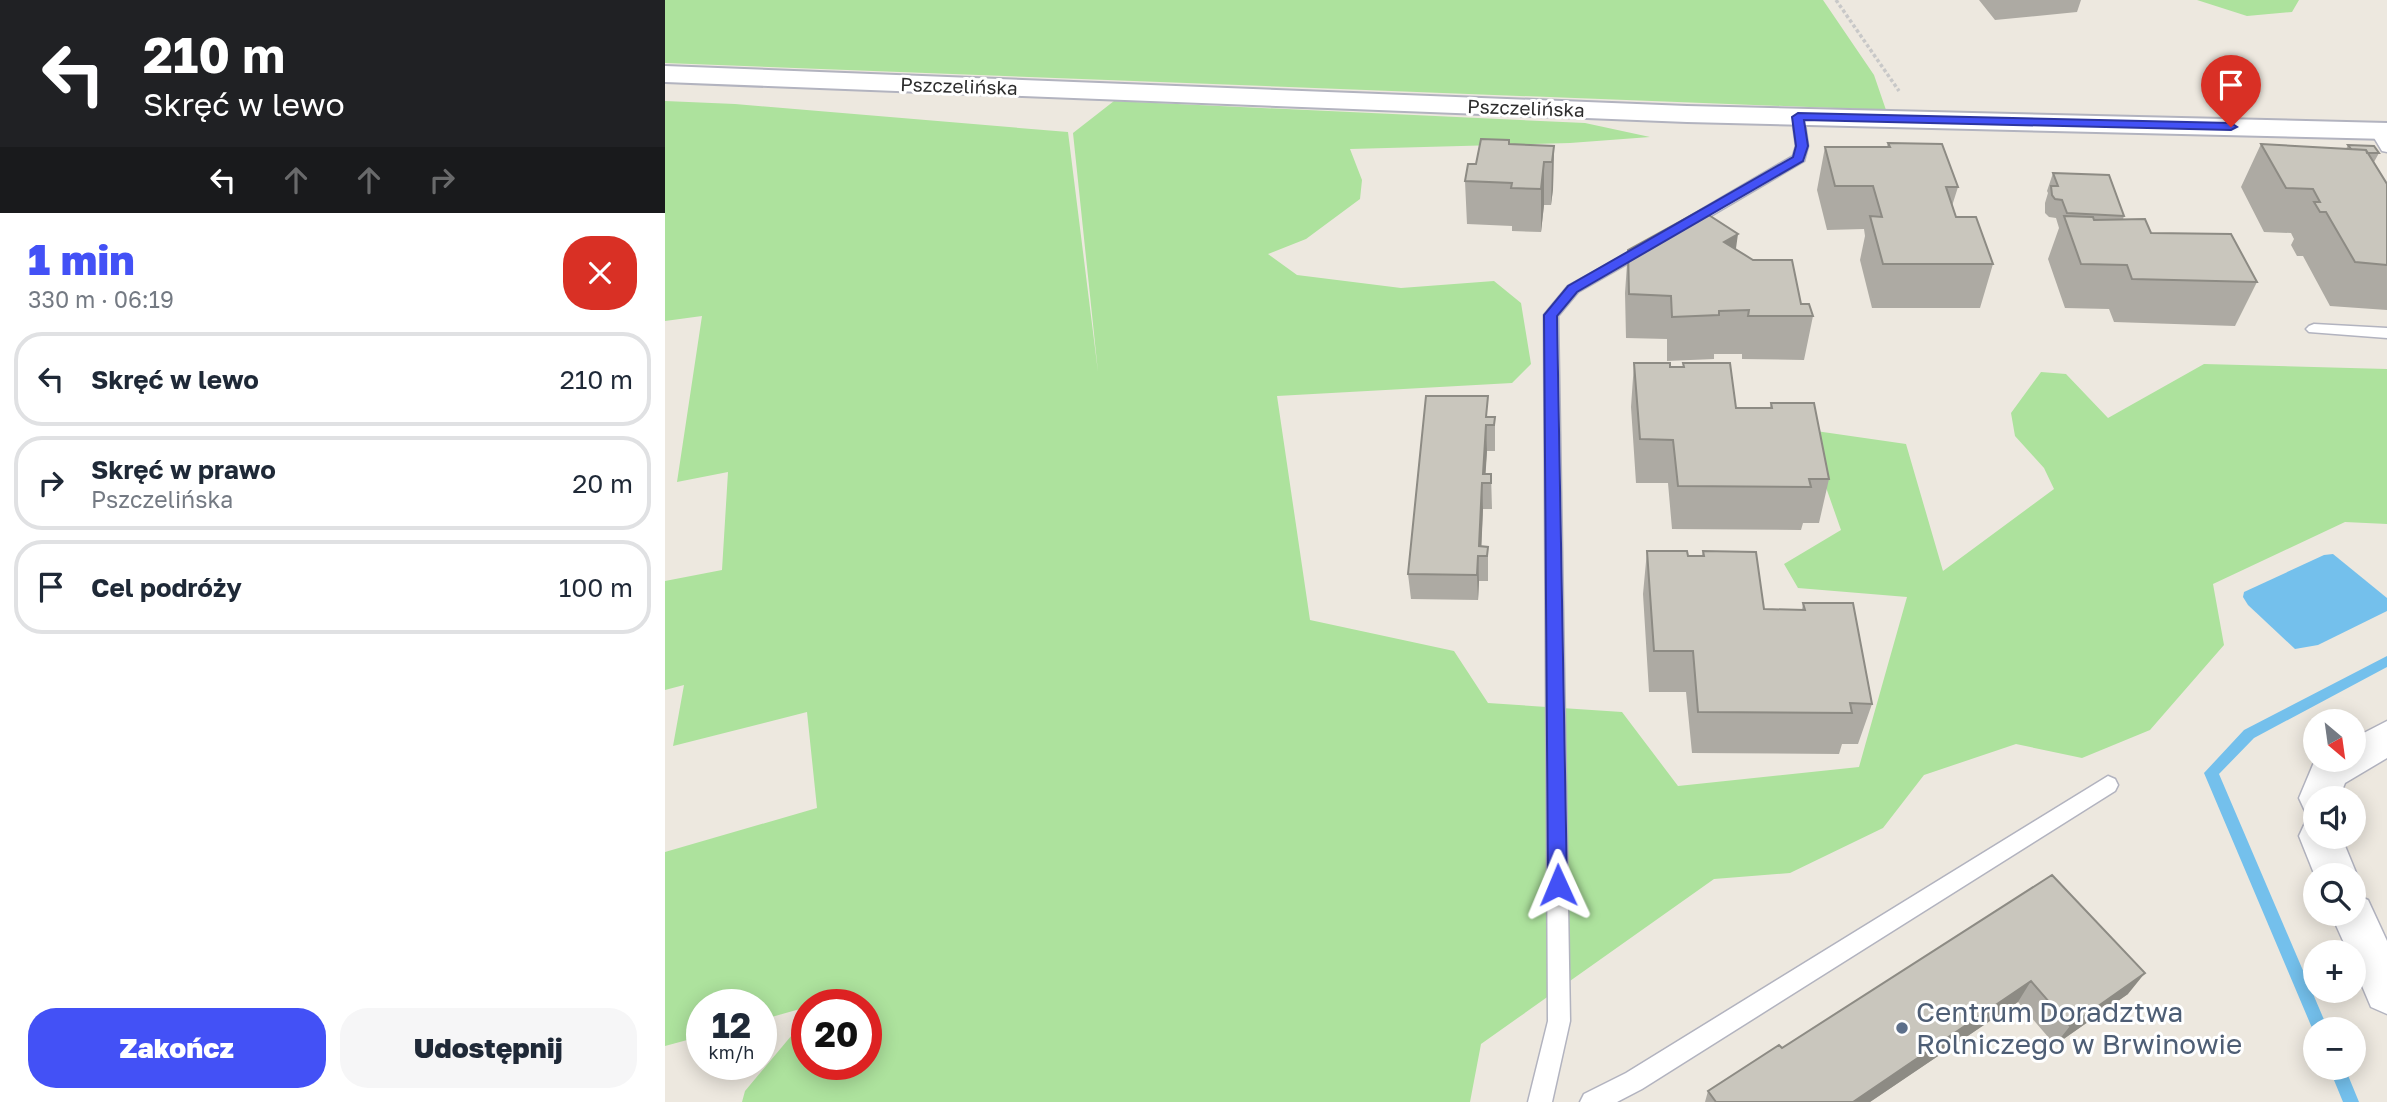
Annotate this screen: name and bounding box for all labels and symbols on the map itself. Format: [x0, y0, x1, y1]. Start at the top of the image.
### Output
pin [2201, 55, 2261, 127]
street label: Pszczelińska [900, 72, 1018, 99]
street label: Pszczelińska [1467, 94, 1585, 121]
north arrow [2303, 709, 2366, 772]
position arrow [1521, 848, 1595, 922]
speed limit sign: 20 [791, 989, 882, 1080]
place label: Centrum Doradztwa Rolniczego w Brwinowie [1916, 995, 2242, 1060]
marker: Centrum Doradztwa Rolniczego w Brwinowie [1894, 1020, 1910, 1036]

